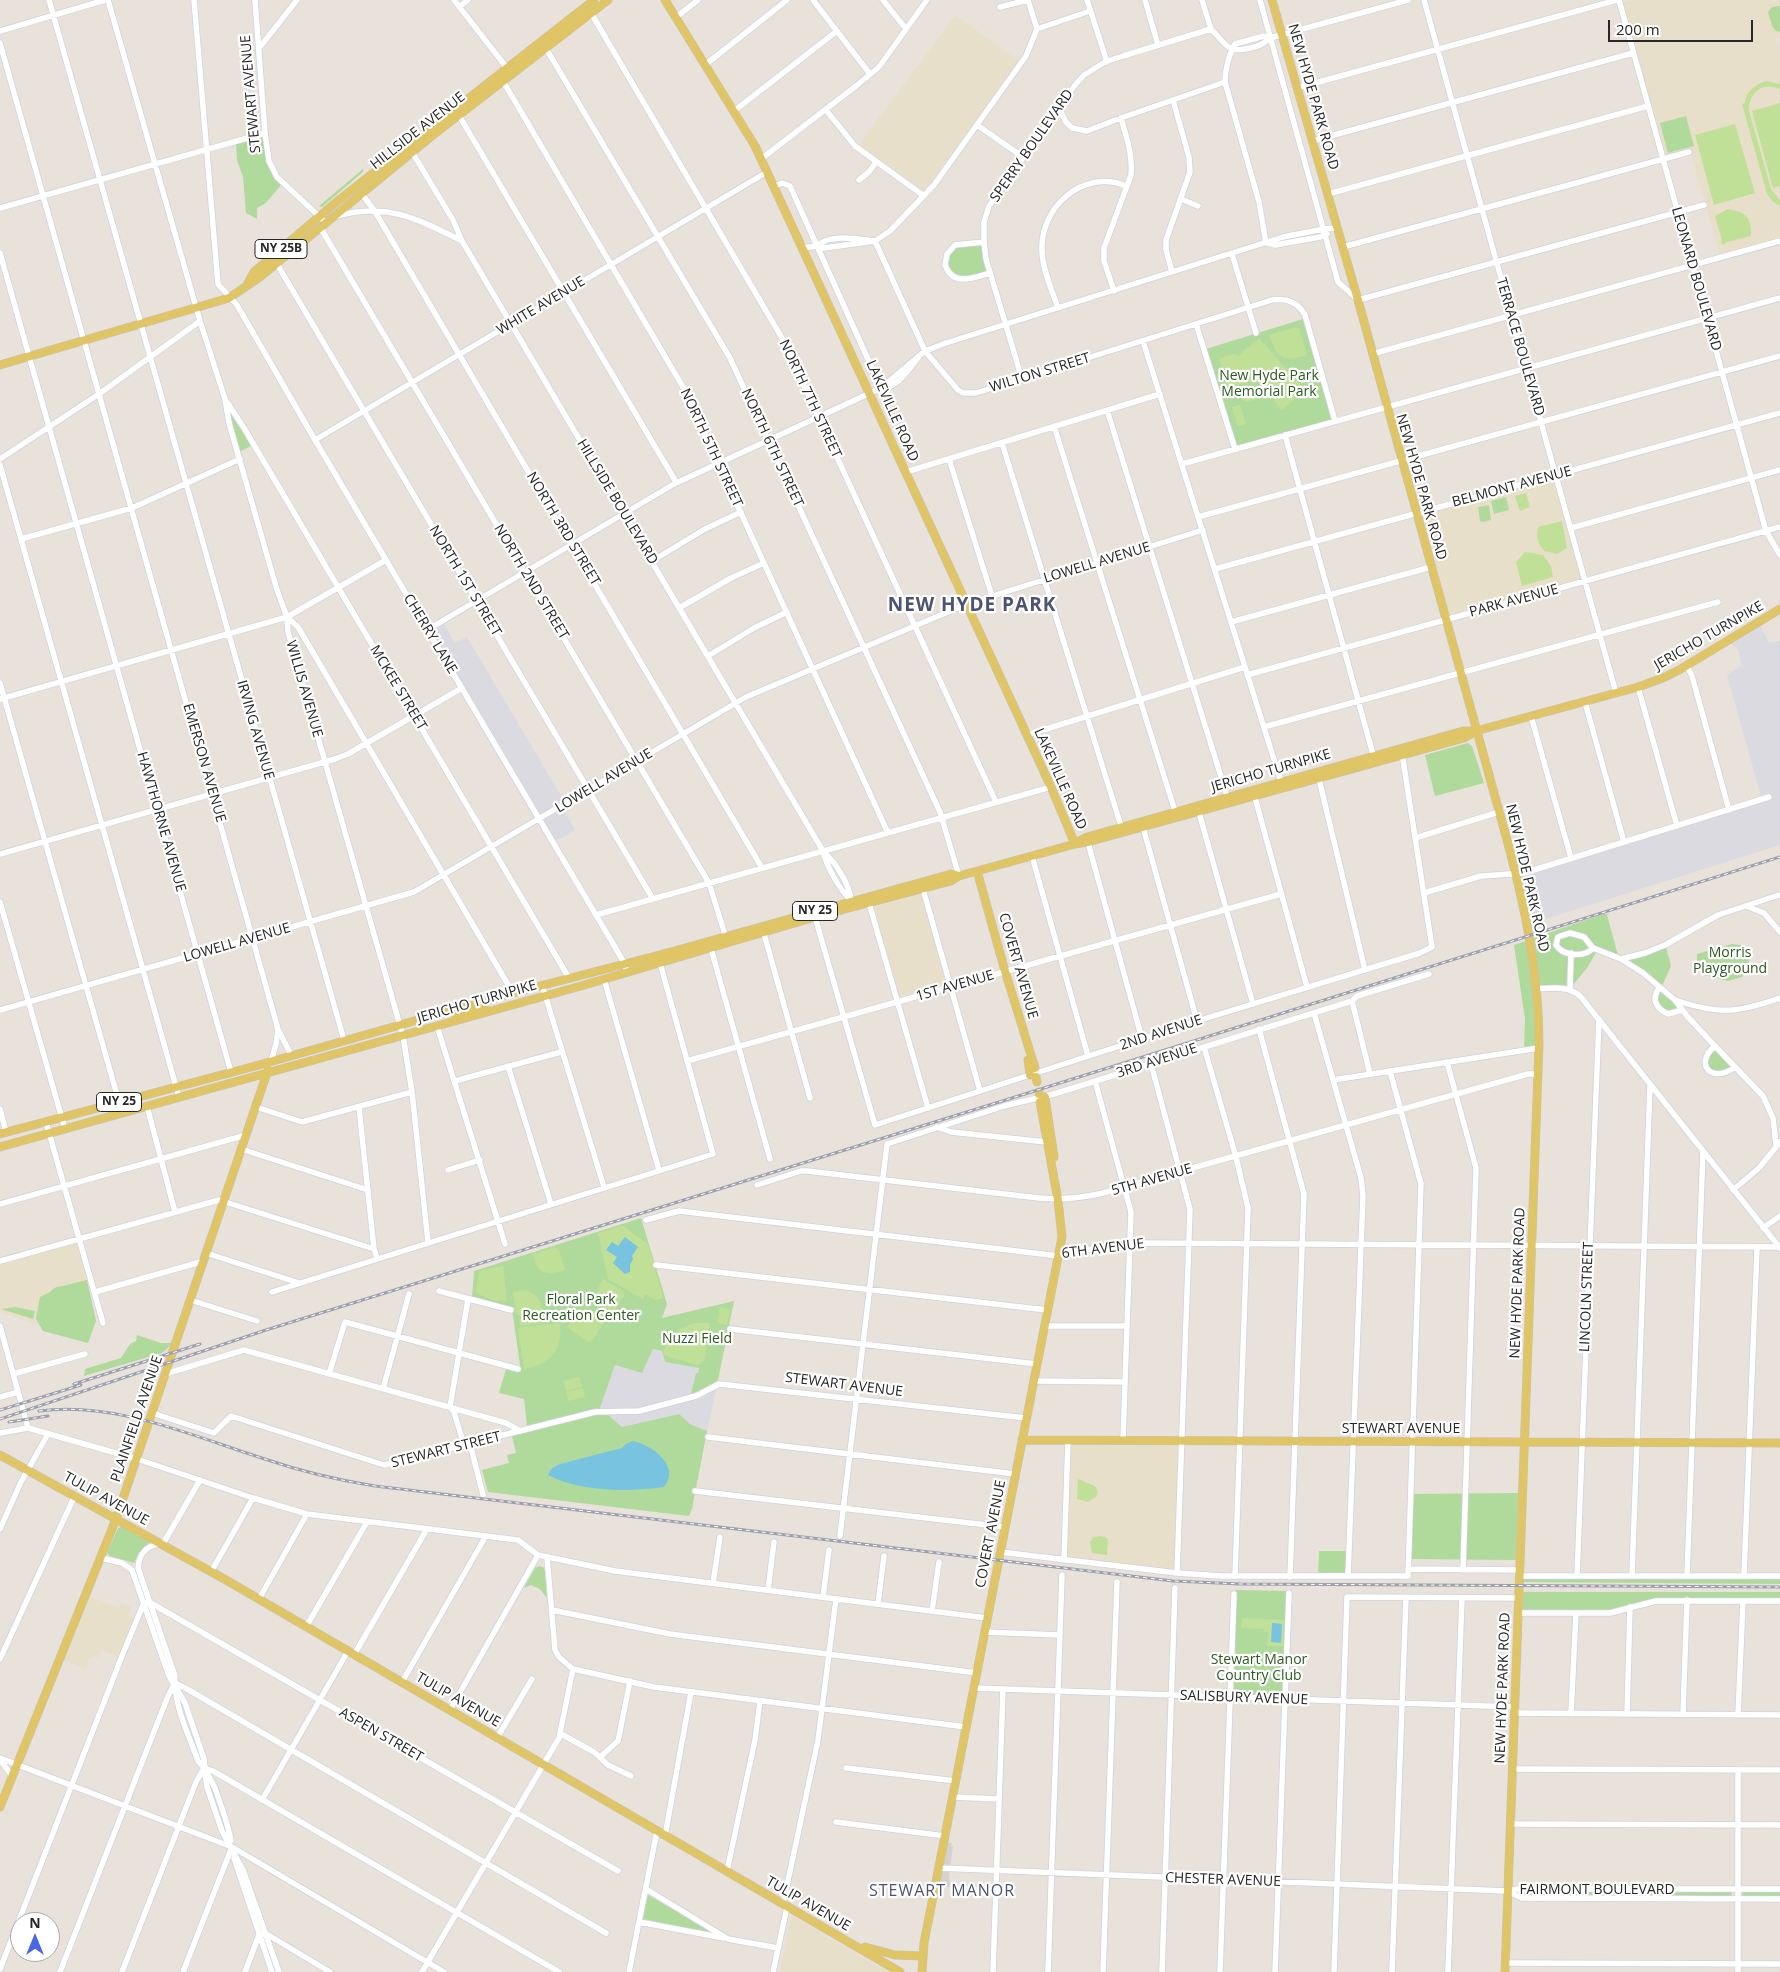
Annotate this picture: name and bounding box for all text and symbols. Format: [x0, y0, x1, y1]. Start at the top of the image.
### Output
scale bar [1610, 10, 1755, 42]
text: 200 m [1616, 19, 1660, 39]
street label: NEW HYDE PARK ROAD [1284, 22, 1342, 172]
street label: STEWART AVENUE [237, 34, 265, 154]
street label: SPERRY BOULEVARD [987, 86, 1077, 206]
street label: HILLSIDE AVENUE [367, 89, 469, 173]
street label: LEONARD BOULEVARD [1667, 205, 1725, 353]
road number: NY 25B [255, 240, 307, 258]
street label: WHITE AVENUE [494, 273, 588, 339]
street label: TERRACE BOULEVARD [1492, 276, 1548, 418]
street label: NORTH 7TH STREET [775, 337, 845, 461]
street label: WILTON STREET [988, 350, 1092, 396]
street label: LAKEVILLE ROAD [862, 358, 922, 464]
park label: New Hyde Park Memorial Park [1219, 368, 1319, 401]
street label: NORTH 5TH STREET [676, 386, 746, 510]
street label: NORTH 6TH STREET [737, 386, 807, 510]
street label: NEW HYDE PARK ROAD [1392, 412, 1450, 562]
street label: HILLSIDE BOULEVARD [573, 436, 661, 568]
street label: BELMONT AVENUE [1450, 463, 1574, 511]
street label: NORTH 3RD STREET [522, 469, 604, 589]
street label: NORTH 2ND STREET [490, 521, 572, 643]
street label: NORTH 1ST STREET [425, 523, 505, 639]
street label: LOWELL AVENUE [1042, 539, 1152, 587]
street label: PARK AVENUE [1468, 581, 1560, 621]
street label: CHERRY LANE [400, 591, 460, 677]
district label: NEW HYDE PARK [886, 595, 1058, 617]
street label: JERICHO TURNPIKE [1651, 598, 1767, 674]
street label: WILLIS AVENUE [282, 639, 326, 739]
street label: MCKEE STREET [366, 642, 430, 734]
street label: IRVING AVENUE [233, 678, 277, 782]
street label: EMERSON AVENUE [179, 702, 229, 824]
street label: LAKEVILLE ROAD [1030, 726, 1090, 832]
street label: LOWELL AVENUE [552, 745, 656, 817]
street label: JERICHO TURNPIKE [1209, 746, 1333, 796]
street label: HAWTHORNE AVENUE [133, 750, 189, 894]
street label: NEW HYDE PARK ROAD [1502, 802, 1552, 954]
road number: NY 25 [792, 901, 838, 920]
street label: COVERT AVENUE [995, 911, 1041, 1021]
street label: LOWELL AVENUE [181, 920, 293, 966]
park label: Morris Playground [1693, 945, 1767, 978]
street label: 1ST AVENUE [914, 967, 996, 1005]
street label: JERICHO TURNPIKE [415, 977, 539, 1027]
street label: 2ND AVENUE [1118, 1012, 1204, 1054]
street label: 3RD AVENUE [1114, 1040, 1200, 1082]
road number: NY 25 [96, 1092, 142, 1112]
street label: 5TH AVENUE [1110, 1160, 1194, 1200]
street label: NEW HYDE PARK ROAD [1507, 1207, 1529, 1359]
street label: 6TH AVENUE [1061, 1236, 1145, 1262]
street label: LINCOLN STREET [1577, 1242, 1597, 1352]
park label: Floral Park Recreation Center [522, 1292, 640, 1324]
park label: Nuzzi Field [662, 1331, 732, 1347]
street label: PLAINFIELD AVENUE [107, 1354, 167, 1484]
street label: STEWART AVENUE [784, 1369, 904, 1401]
street label: STEWART AVENUE [1342, 1421, 1460, 1437]
street label: STEWART STREET [390, 1428, 502, 1472]
street label: TULIP AVENUE [61, 1469, 151, 1529]
street label: COVERT AVENUE [972, 1479, 1010, 1589]
street label: NEW HYDE PARK ROAD [1492, 1612, 1514, 1764]
park label: Stewart Manor Country Club [1211, 1652, 1307, 1684]
street label: TULIP AVENUE [413, 1669, 503, 1731]
street label: SALISBURY AVENUE [1180, 1687, 1308, 1709]
street label: ASPEN STREET [336, 1704, 426, 1766]
street label: CHESTER AVENUE [1165, 1870, 1281, 1890]
street label: TULIP AVENUE [763, 1873, 853, 1935]
district label: STEWART MANOR [867, 1881, 1017, 1901]
street label: FAIRMONT BOULEVARD [1519, 1882, 1675, 1898]
north arrow [10, 1912, 60, 1962]
text: N [29, 1913, 41, 1932]

